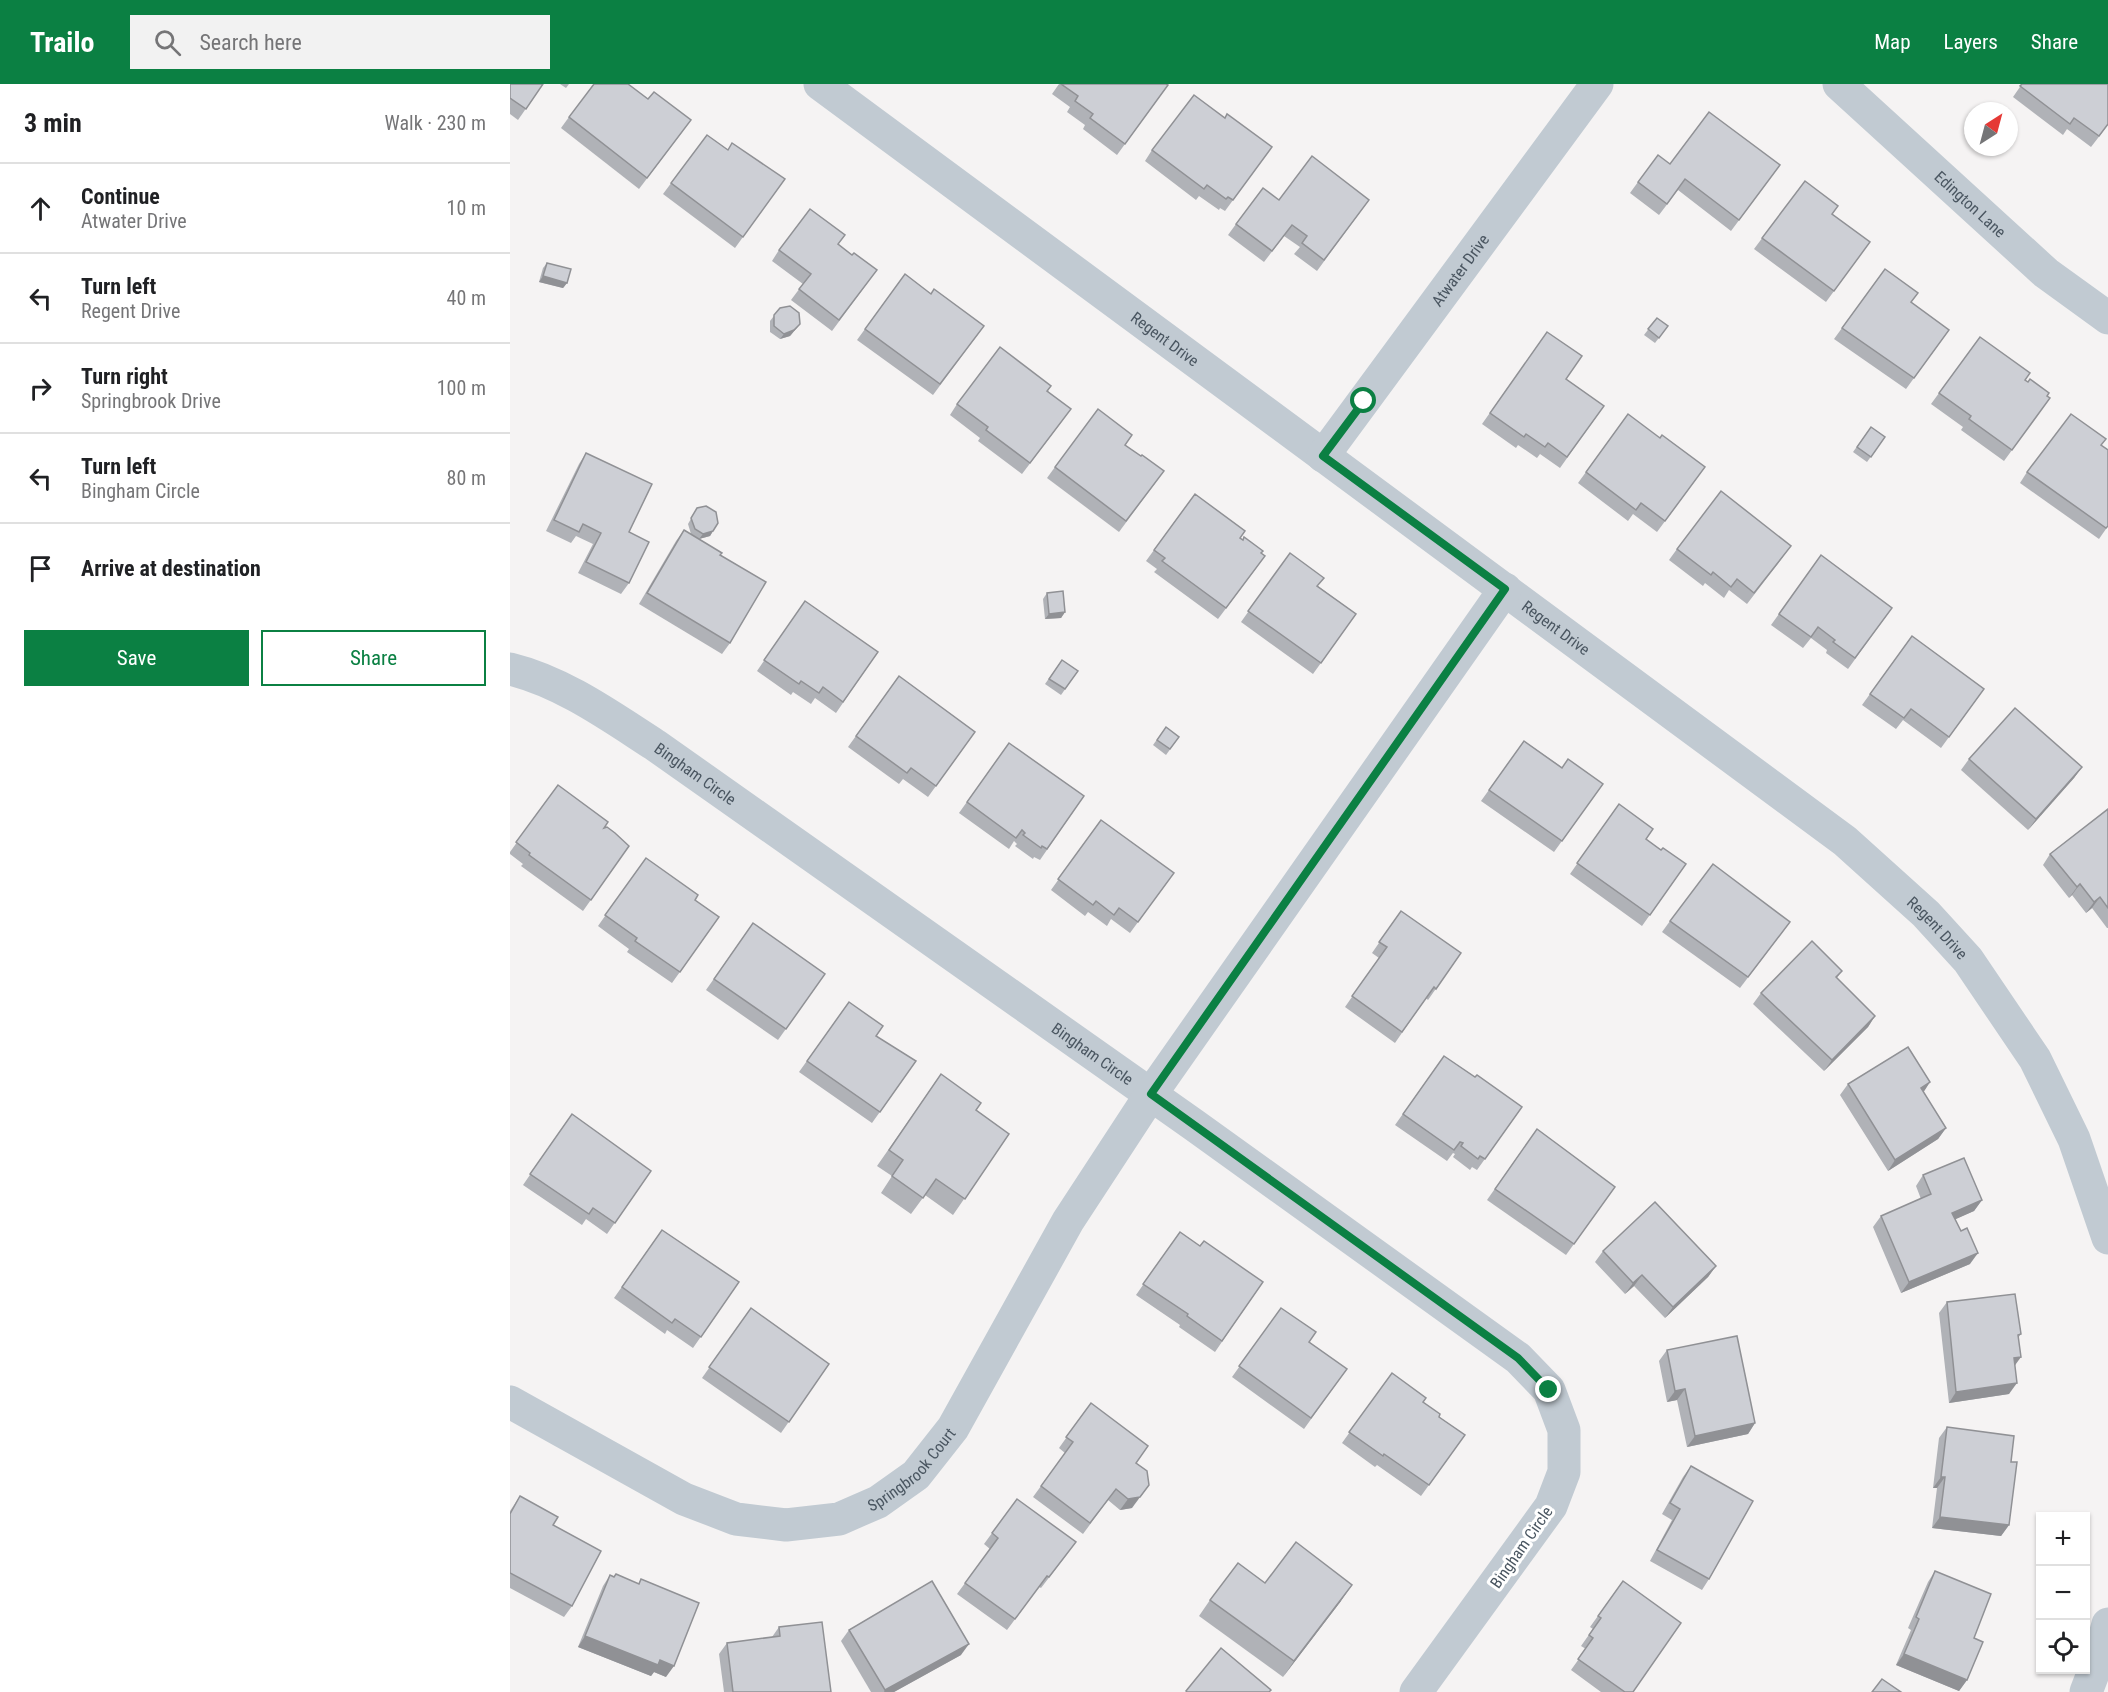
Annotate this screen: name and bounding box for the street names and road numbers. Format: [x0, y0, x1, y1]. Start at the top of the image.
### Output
street label: Edington Lane [1931, 167, 2010, 242]
street label: Atwater Drive [1428, 231, 1493, 310]
street label: Regent Drive [1127, 308, 1202, 371]
street label: Regent Drive [1518, 597, 1593, 659]
street label: Bingham Circle [651, 739, 740, 809]
street label: Regent Drive [1903, 893, 1971, 963]
street label: Bingham Circle [1048, 1019, 1137, 1089]
street label: Springbrook Court [865, 1424, 960, 1515]
street label: Bingham Circle [1486, 1503, 1556, 1592]

